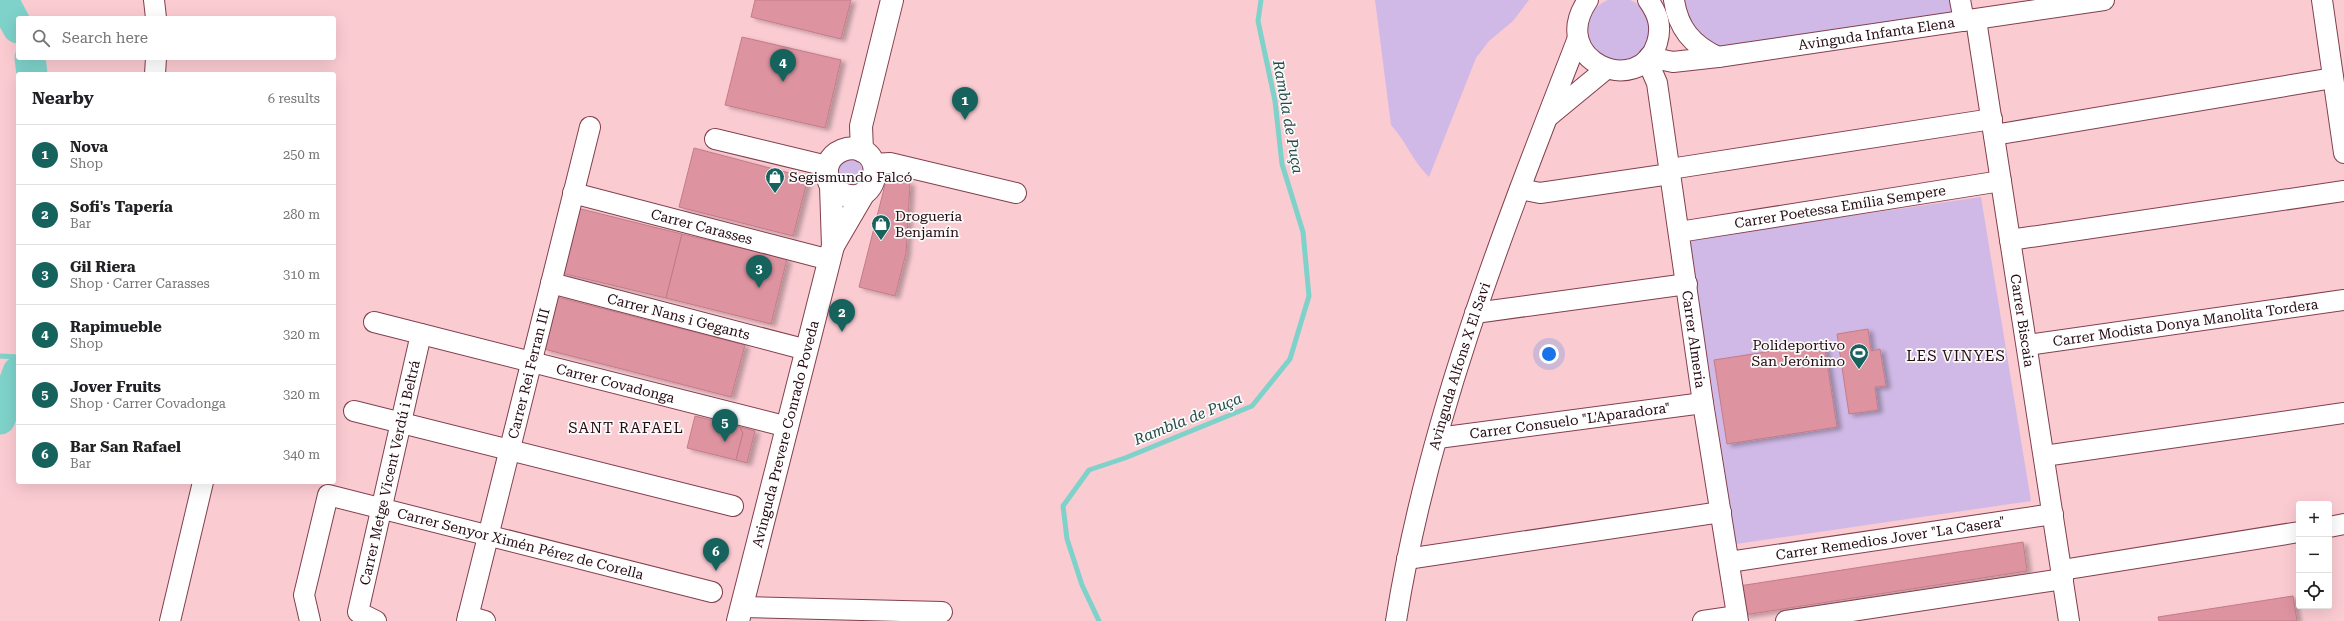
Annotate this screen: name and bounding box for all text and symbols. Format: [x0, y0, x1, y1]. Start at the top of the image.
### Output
street label: Avinguda Infanta Elena [1797, 14, 1956, 53]
search box [16, 16, 336, 60]
icon: search [30, 27, 52, 49]
text: Search here [62, 29, 148, 47]
pin: 4 [770, 49, 796, 82]
water label: Rambla de Puça [1269, 58, 1307, 175]
pin: 1 [952, 87, 978, 120]
text: Nearby [32, 88, 94, 108]
text: 6 results [268, 91, 320, 106]
text: Nova [70, 138, 108, 156]
text: 1 [41, 147, 49, 162]
text: 250 m [283, 147, 320, 162]
text: Shop [70, 156, 103, 171]
shop icon: Segismundo Falcó [764, 166, 786, 194]
place label: Segismundo Falcó [789, 169, 912, 185]
street label: Carrer Poetessa Emília Sempere [1733, 182, 1947, 231]
text: Sofi's Tapería [70, 198, 173, 216]
street label: Carrer Carasses [649, 206, 755, 248]
text: 2 [41, 207, 49, 222]
text: 280 m [283, 207, 320, 222]
place label: Droguería Benjamín [895, 208, 963, 240]
shop icon: Droguería Benjamín [870, 213, 892, 241]
text: Bar [70, 216, 91, 231]
pin: 3 [746, 255, 772, 288]
text: Gil Riera [70, 258, 136, 276]
text: 3 [41, 267, 49, 282]
text: 310 m [283, 267, 320, 282]
street label: Carrer Biscaia [2007, 273, 2038, 369]
text: Shop · Carrer Carasses [70, 276, 210, 291]
street label: Avinguda Alfons X El Savi [1426, 280, 1493, 452]
street label: Carrer Almeria [1679, 289, 1709, 390]
street label: Carrer Nans i Gegants [606, 290, 752, 343]
street label: Carrer Modista Donya Manolita Tordera [2052, 296, 2320, 349]
pin: 2 [829, 299, 855, 332]
street label: Carrer Rei Ferran III [505, 307, 553, 441]
text: Rapimueble [70, 318, 162, 336]
street label: Avinguda Prevere Conrado Poveda [749, 318, 822, 549]
text: 4 [41, 327, 49, 342]
text: 320 m [283, 327, 320, 342]
text: Shop [70, 336, 103, 351]
place label: Polideportivo San Jerónimo [1752, 337, 1845, 369]
sports icon: Polideportivo San Jerónimo [1848, 342, 1870, 370]
your location [1539, 344, 1559, 364]
district label: LES VINYES [1906, 347, 2006, 365]
street label: Carrer Metge Vicent Verdú i Beltrá [356, 358, 423, 587]
street label: Carrer Covadonga [554, 360, 677, 406]
text: Jover Fruits [70, 378, 161, 396]
text: 5 [41, 387, 49, 402]
text: 320 m [283, 387, 320, 402]
water label: Rambla de Puça [1130, 389, 1245, 449]
text: Shop · Carrer Covadonga [70, 396, 226, 411]
street label: Carrer Consuelo "L'Aparadora" [1469, 399, 1671, 442]
pin: 5 [712, 409, 738, 442]
district label: SANT RAFAEL [568, 419, 684, 437]
text: Bar San Rafael [70, 438, 181, 456]
text: 6 [41, 447, 49, 462]
text: 340 m [283, 447, 320, 462]
text: Bar [70, 456, 91, 471]
map controls [2296, 501, 2332, 609]
button: + [2296, 501, 2332, 537]
street label: Carrer Senyor Ximén Pérez de Corella [396, 505, 646, 583]
street label: Carrer Remedios Jover "La Casera" [1775, 513, 2006, 563]
button: − [2296, 537, 2332, 573]
pin: 6 [703, 538, 729, 571]
button: locate [2296, 573, 2332, 609]

